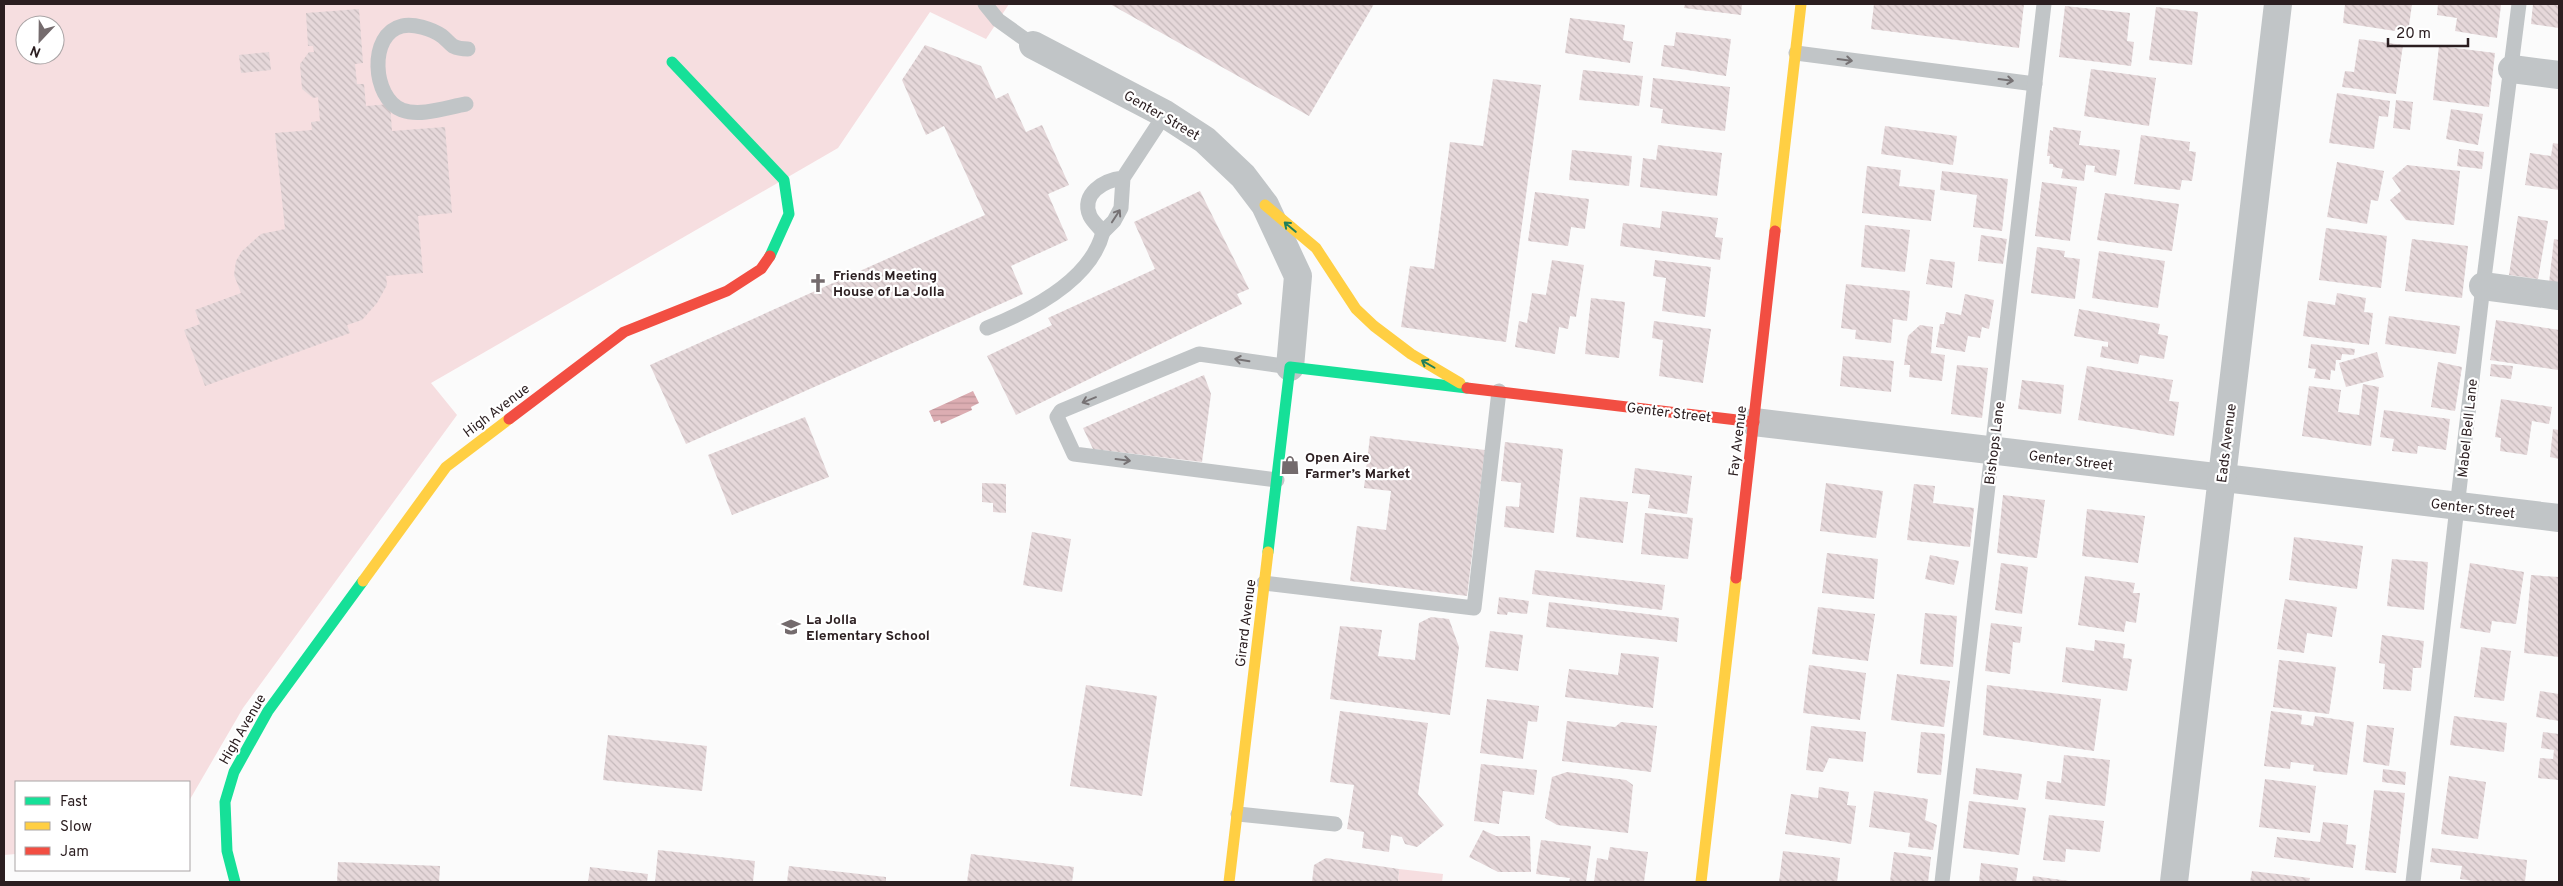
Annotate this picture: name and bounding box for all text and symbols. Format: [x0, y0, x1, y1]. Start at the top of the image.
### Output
north arrow [15, 15, 65, 65]
scale bar [2388, 15, 2468, 47]
text: 20 m [2396, 25, 2431, 44]
text: N [28, 41, 44, 60]
one-way arrow [1836, 55, 1852, 65]
one-way arrow [1998, 75, 2014, 85]
street label: Genter Street [1120, 88, 1202, 145]
one-way arrow [1112, 209, 1122, 223]
one-way arrow [1284, 221, 1297, 232]
place label: Friends Meeting House of La Jolla [833, 268, 945, 301]
church icon: Friends Meeting House of La Jolla [807, 272, 829, 294]
one-way arrow [1234, 354, 1250, 364]
one-way arrow [1421, 359, 1436, 369]
street label: Mabel Bell Lane [2455, 378, 2482, 478]
street label: High Avenue [460, 381, 533, 442]
one-way arrow [1082, 395, 1097, 405]
street label: Genter Street [1626, 400, 1712, 427]
street label: Bishops Lane [1982, 401, 2009, 486]
street label: Eads Avenue [2214, 403, 2241, 484]
street label: Fay Avenue [1726, 405, 1751, 477]
street label: Genter Street [2028, 448, 2114, 475]
place label: Open Aire Farmer’s Market [1305, 450, 1410, 483]
shop icon: Open Aire Farmer’s Market [1279, 454, 1301, 476]
one-way arrow [1114, 456, 1130, 466]
street label: Genter Street [2430, 496, 2516, 523]
street label: Girard Avenue [1233, 578, 1260, 668]
place label: La Jolla Elementary School [806, 612, 930, 645]
school or university icon: La Jolla Elementary School [780, 616, 802, 638]
street label: High Avenue [216, 691, 270, 768]
legend [15, 781, 190, 871]
text: Fast [60, 793, 88, 812]
text: Slow [60, 818, 92, 837]
text: Jam [60, 843, 89, 862]

